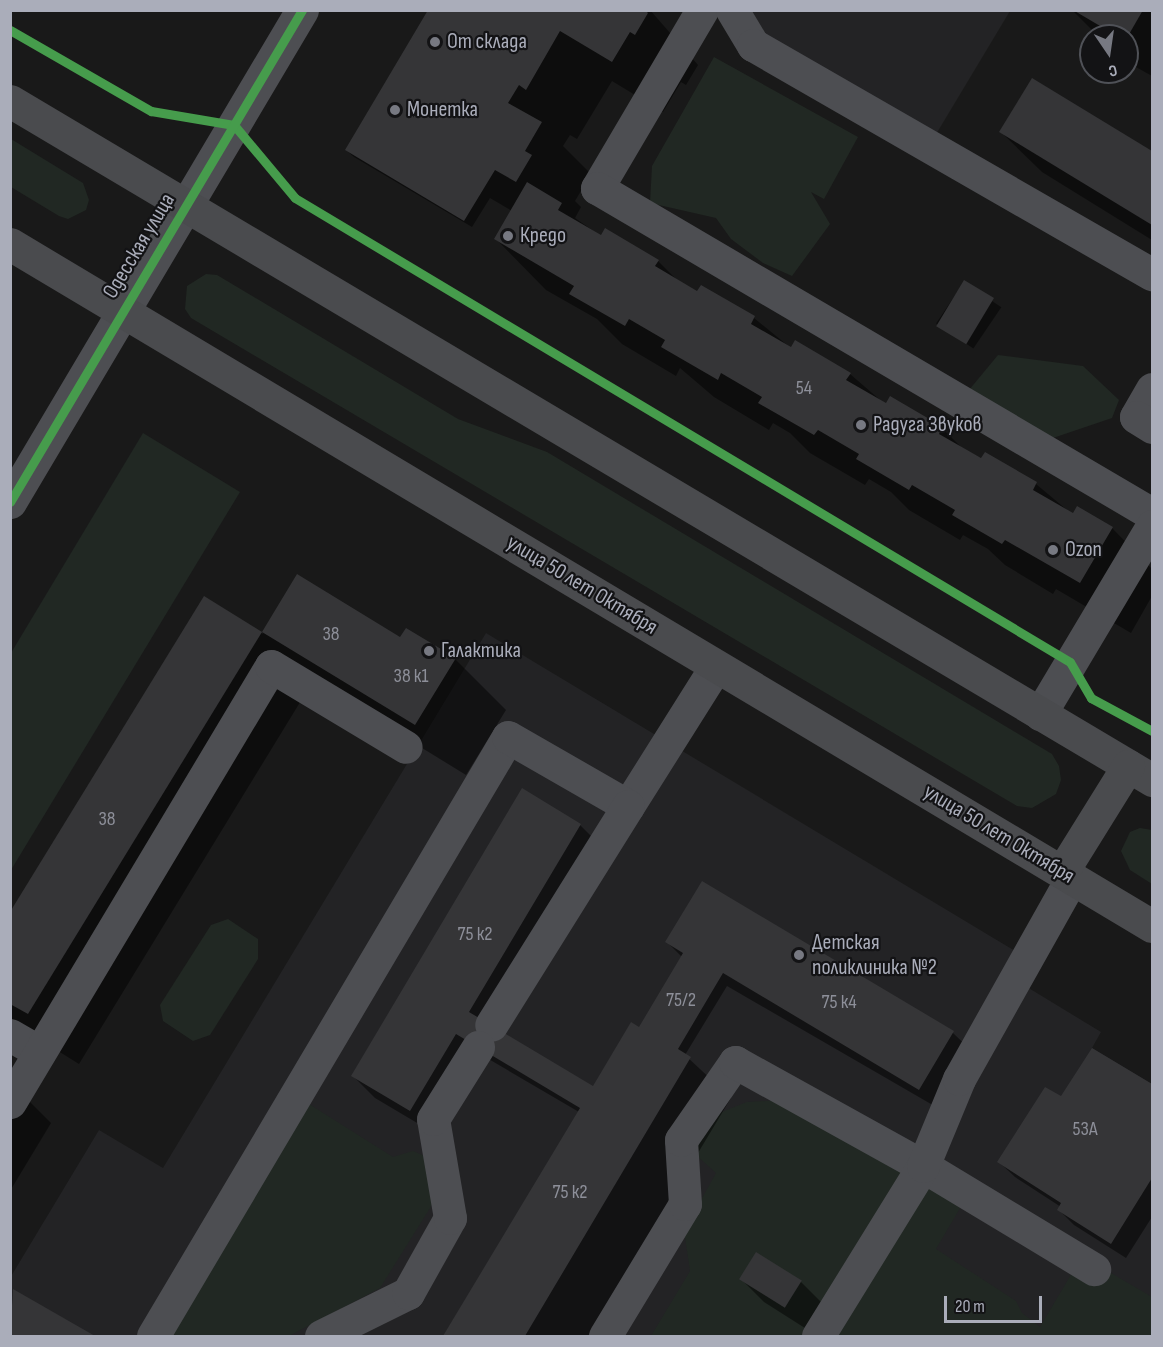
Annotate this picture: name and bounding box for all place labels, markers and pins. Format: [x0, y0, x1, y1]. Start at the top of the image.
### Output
place label: От склада [447, 29, 527, 55]
marker: От склада [428, 35, 442, 49]
place label: Монетка [407, 97, 478, 123]
marker: Монетка [388, 103, 402, 117]
place label: Кредо [520, 223, 566, 249]
marker: Кредо [501, 229, 515, 243]
place label: Радуга Звуков [873, 412, 982, 438]
marker: Радуга Звуков [854, 418, 868, 432]
place label: Ozon [1065, 537, 1102, 563]
marker: Ozon [1046, 543, 1060, 557]
place label: Галактика [441, 638, 521, 664]
marker: Галактика [422, 644, 436, 658]
place label: Детская поликлиника №2 [812, 929, 937, 980]
marker: Детская поликлиника №2 [790, 946, 808, 964]

